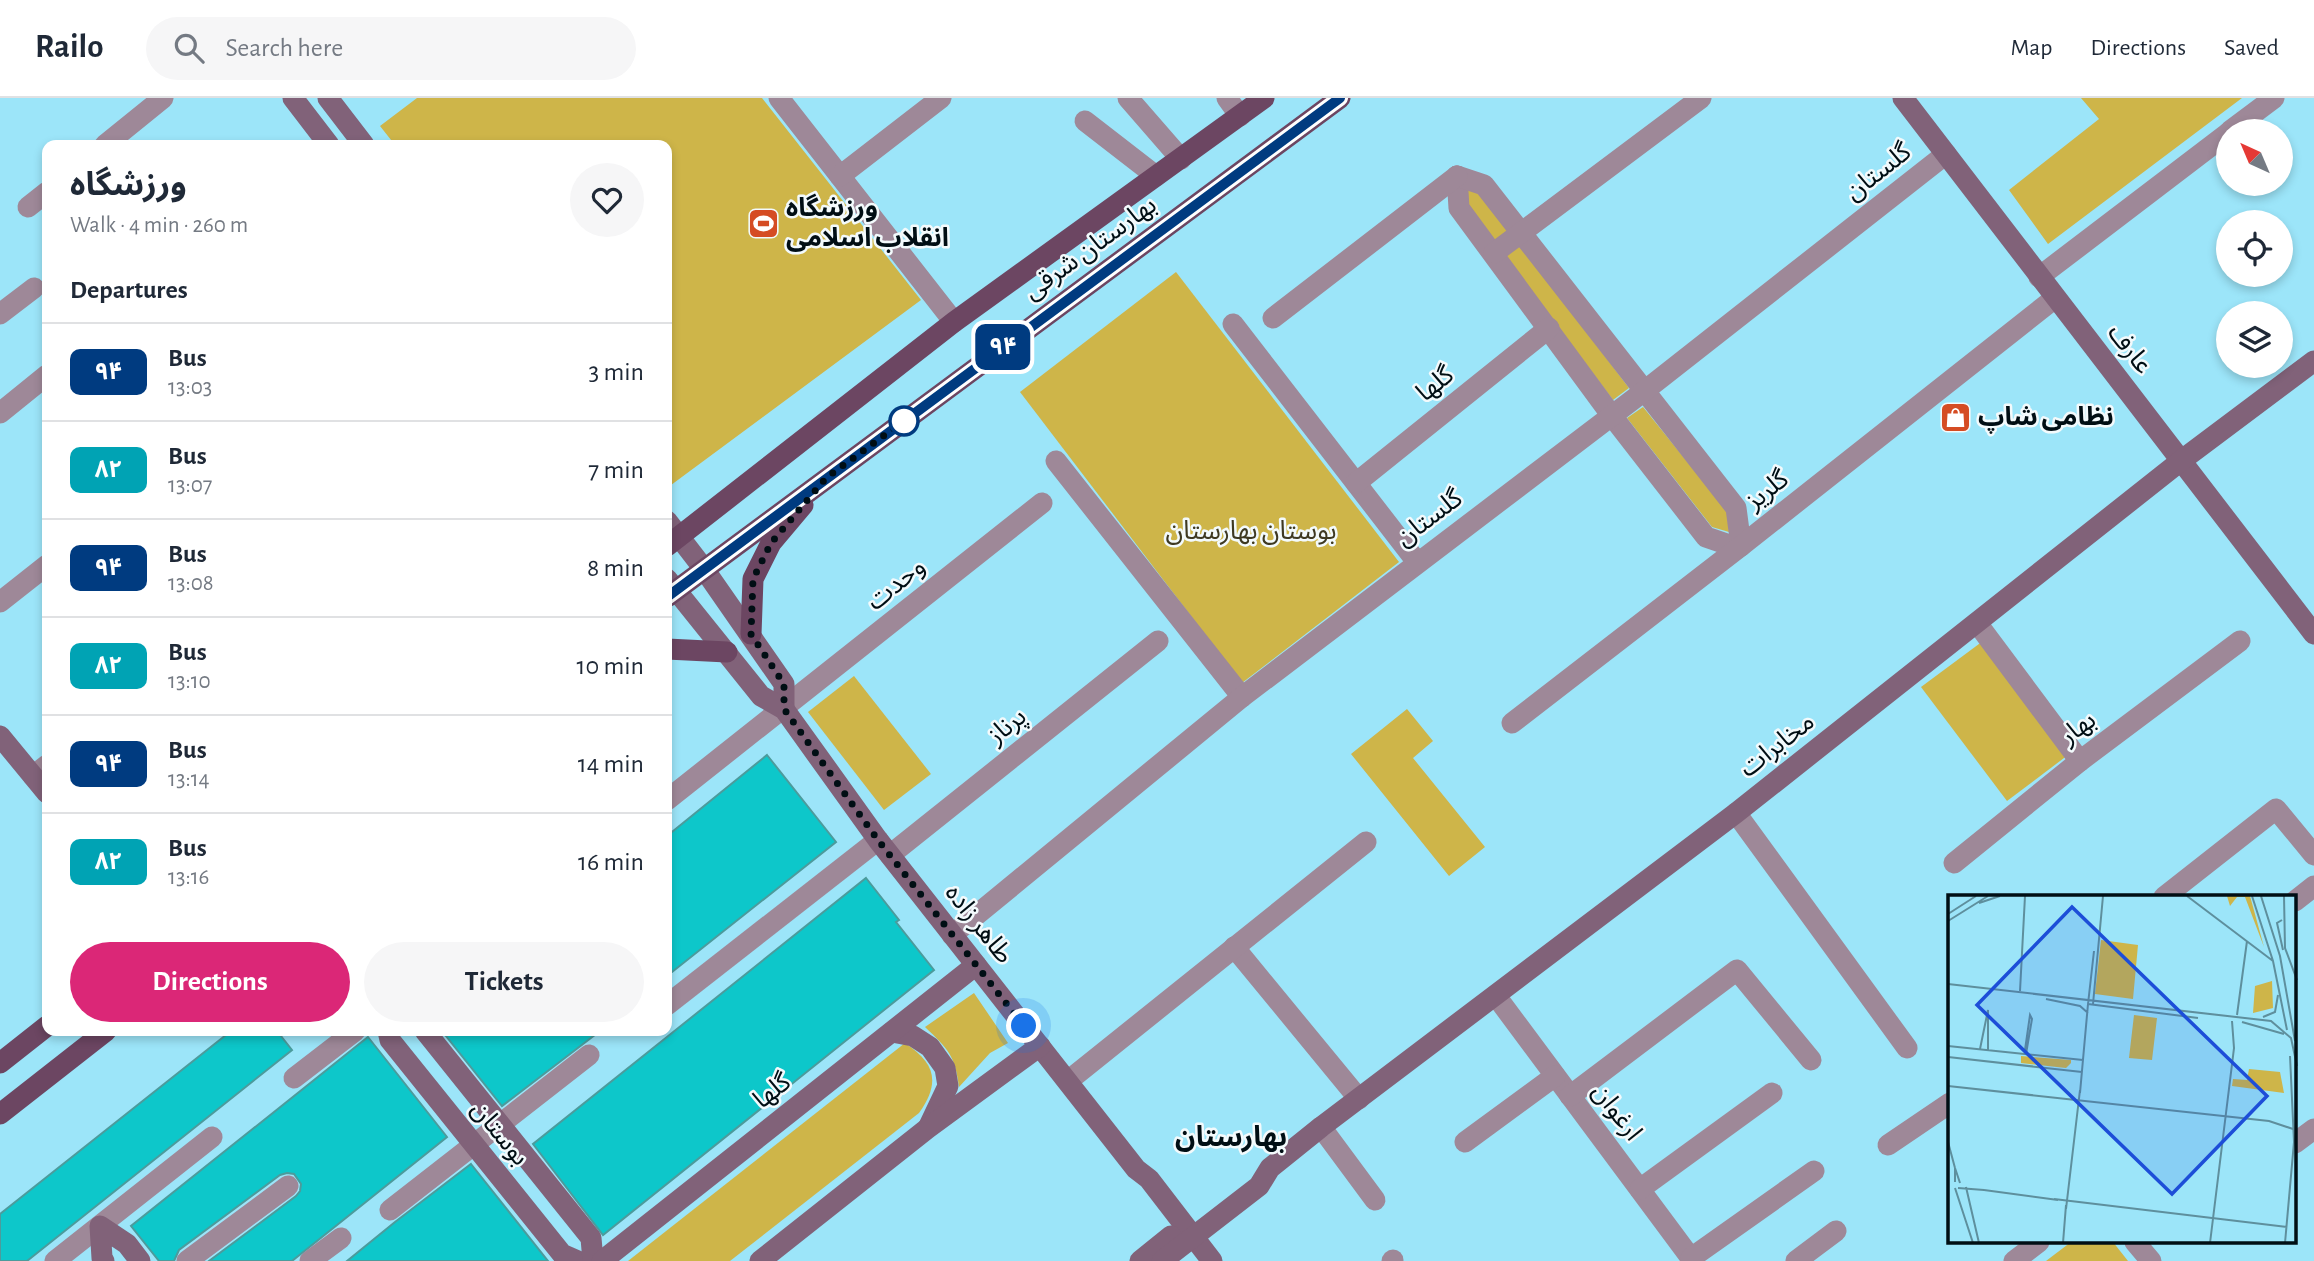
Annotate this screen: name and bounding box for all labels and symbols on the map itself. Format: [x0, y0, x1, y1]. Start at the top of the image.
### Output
north arrow [2216, 119, 2292, 196]
street label: گلستان [1840, 137, 1917, 206]
street label: بهارستان شرقی [1019, 191, 1162, 305]
place label: ورزشگاه انقلاب اسلامی [786, 193, 949, 253]
sports icon: ورزشگاه انقلاب اسلامی [746, 206, 780, 240]
street label: عارف [2102, 319, 2157, 379]
line badge: ۹۴ [972, 324, 1034, 370]
street label: گلها [1411, 361, 1459, 407]
shop icon: نظامی شاپ [1938, 400, 1972, 434]
place label: نظامی شاپ [1978, 404, 2114, 434]
unlabelled marker [889, 406, 919, 436]
street label: گلریز [1739, 465, 1794, 516]
street label: گلستان [1390, 484, 1468, 552]
park label: بوستان بهارستان [1166, 518, 1336, 545]
street label: وحدت [862, 553, 931, 616]
street label: پرناز [982, 703, 1033, 752]
street label: بهار [2054, 706, 2101, 751]
street label: مخابرات [1735, 708, 1820, 783]
street label: طاهر زاده [939, 879, 1018, 969]
inset map [1948, 895, 2296, 1244]
your location [1006, 1008, 1041, 1043]
street label: گلها [748, 1068, 796, 1114]
street label: ارغوان [1586, 1078, 1647, 1146]
street label: بوستان [466, 1096, 534, 1171]
district label: بهارستان [1175, 1124, 1287, 1153]

